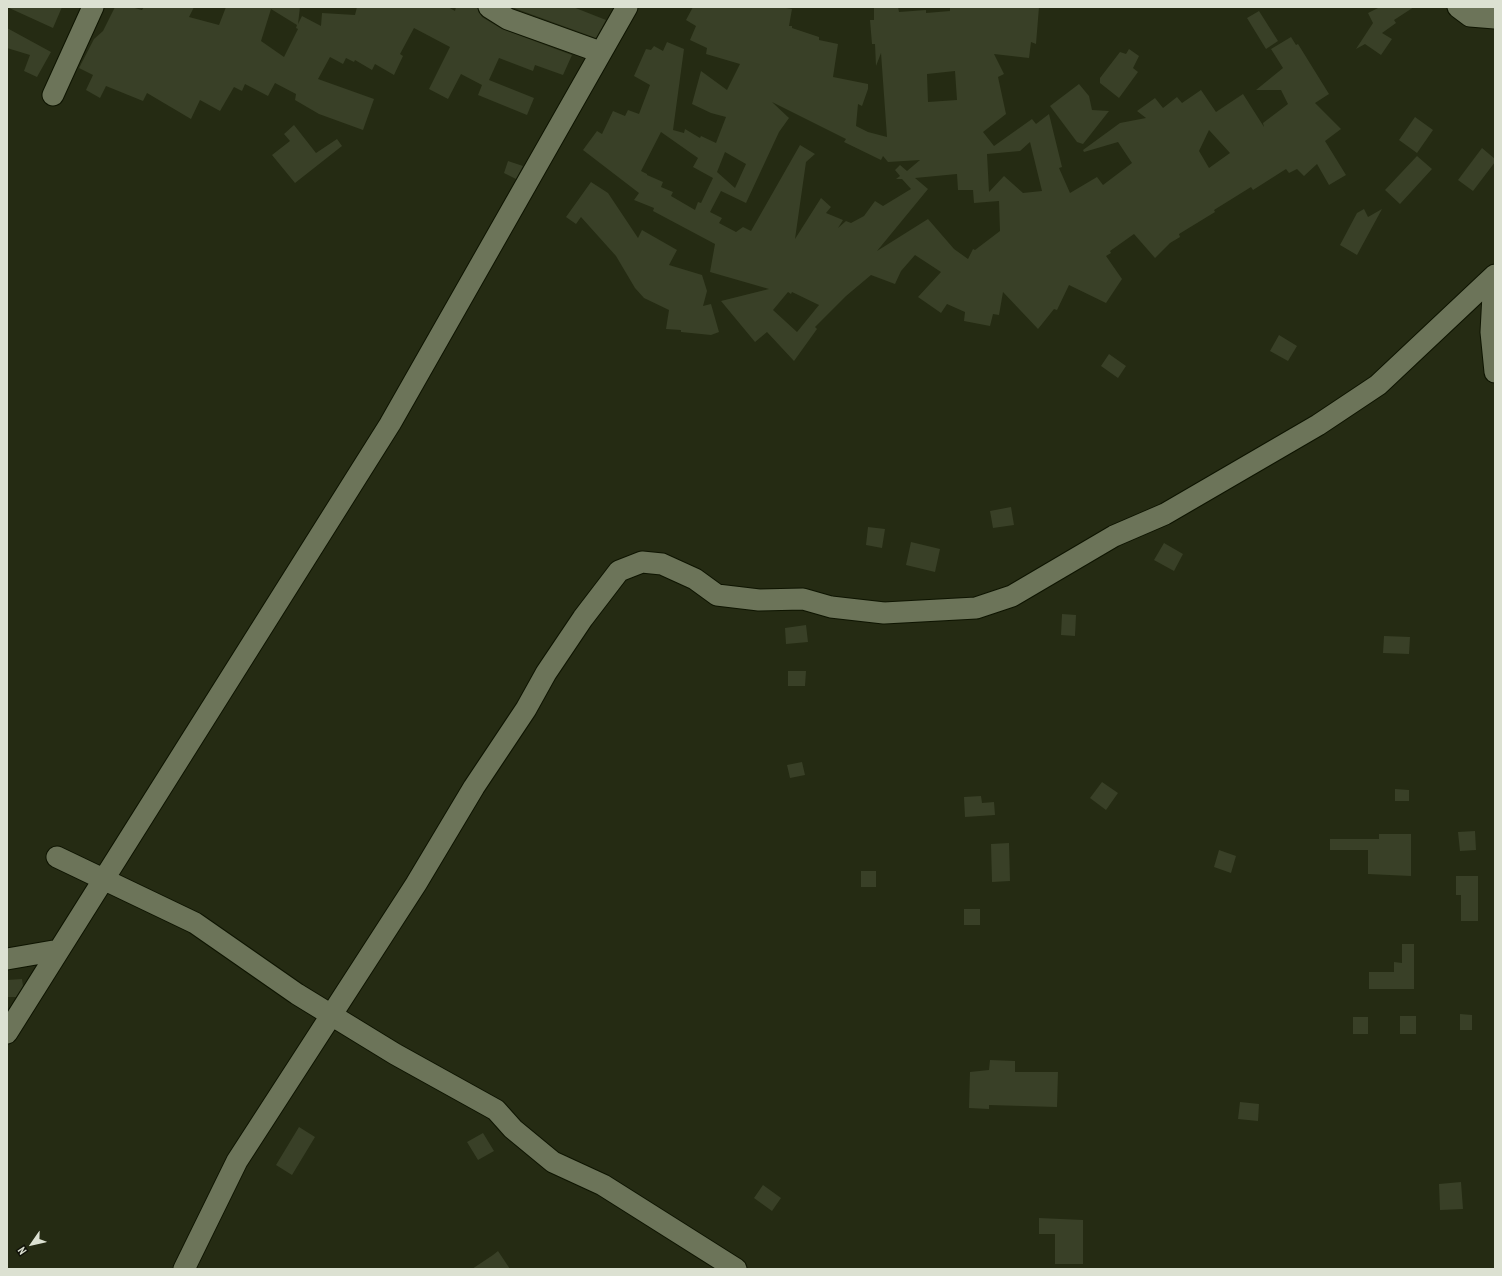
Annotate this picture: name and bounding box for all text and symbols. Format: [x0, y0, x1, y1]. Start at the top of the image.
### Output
north arrow [12, 1224, 52, 1264]
text: N [15, 1244, 30, 1257]

